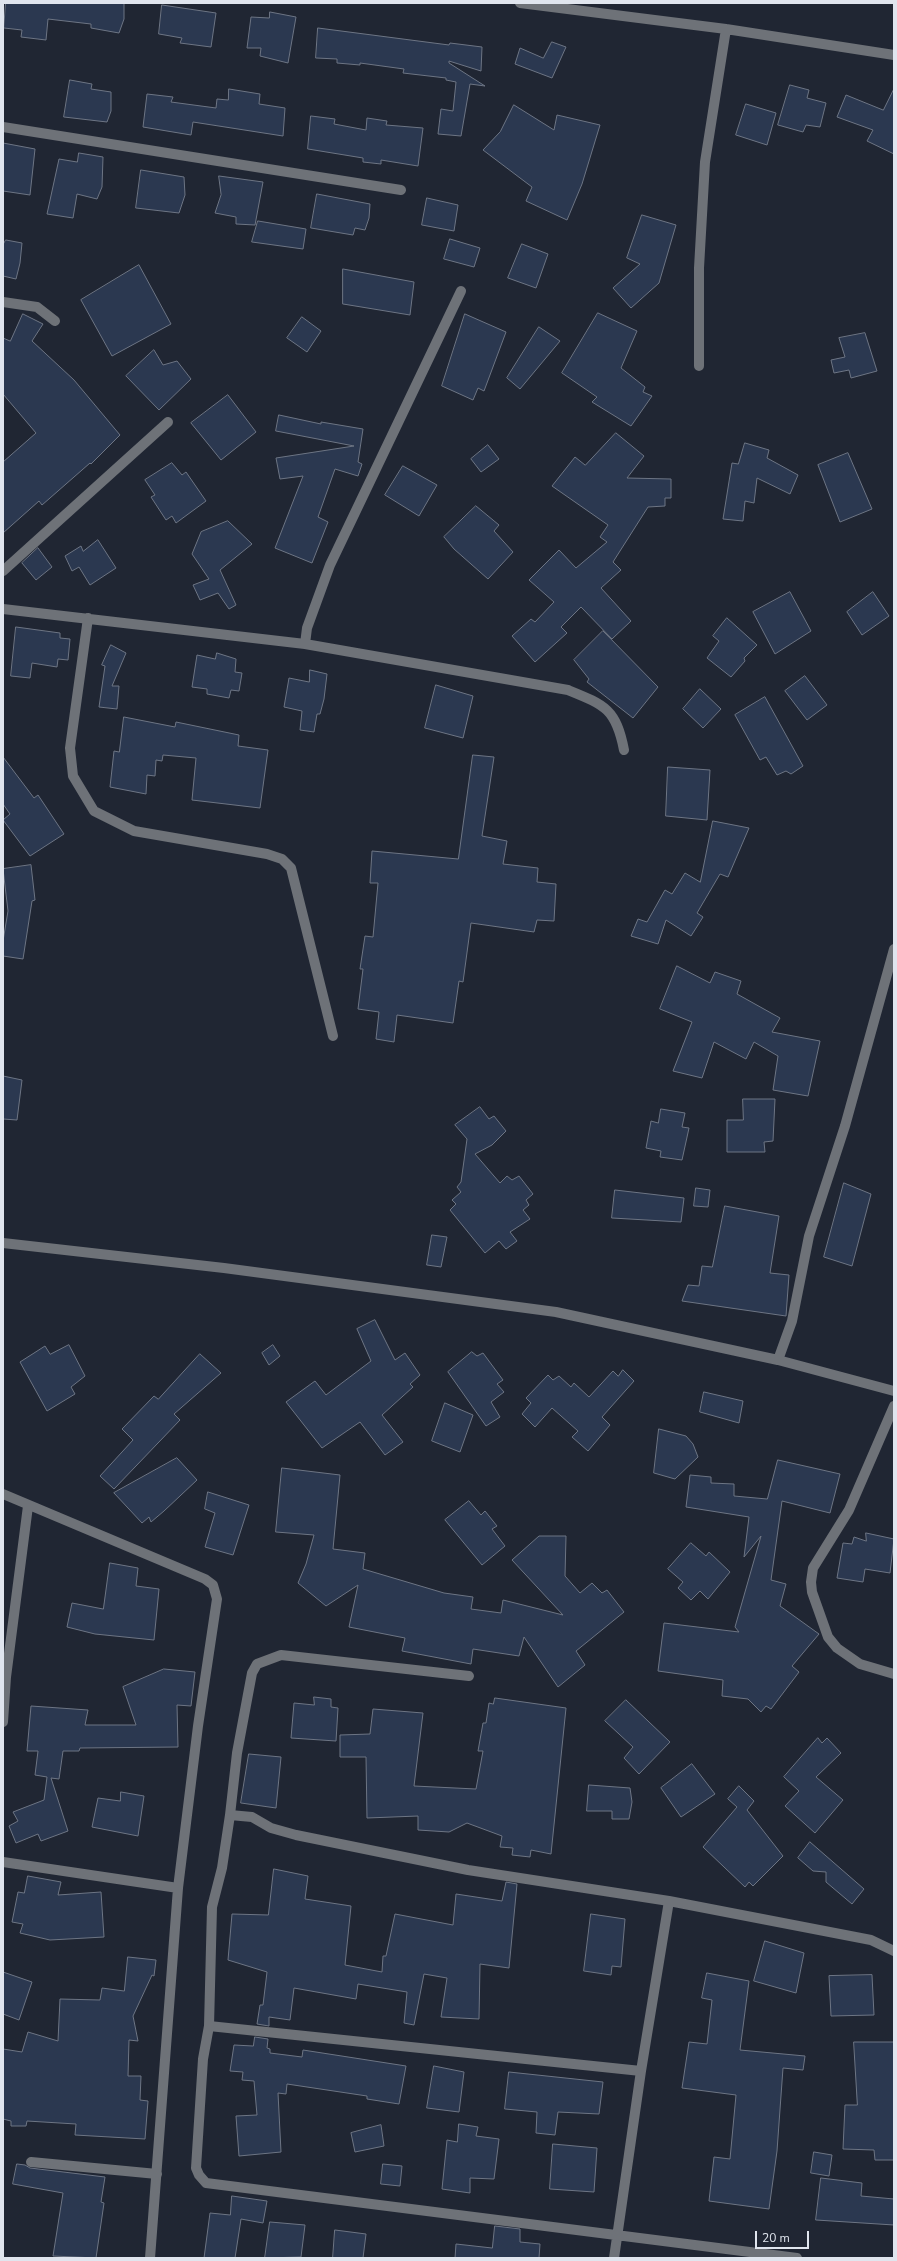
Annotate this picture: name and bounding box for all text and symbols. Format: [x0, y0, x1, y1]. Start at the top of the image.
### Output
scale bar [757, 2223, 811, 2249]
text: 20 m [762, 2230, 790, 2246]

